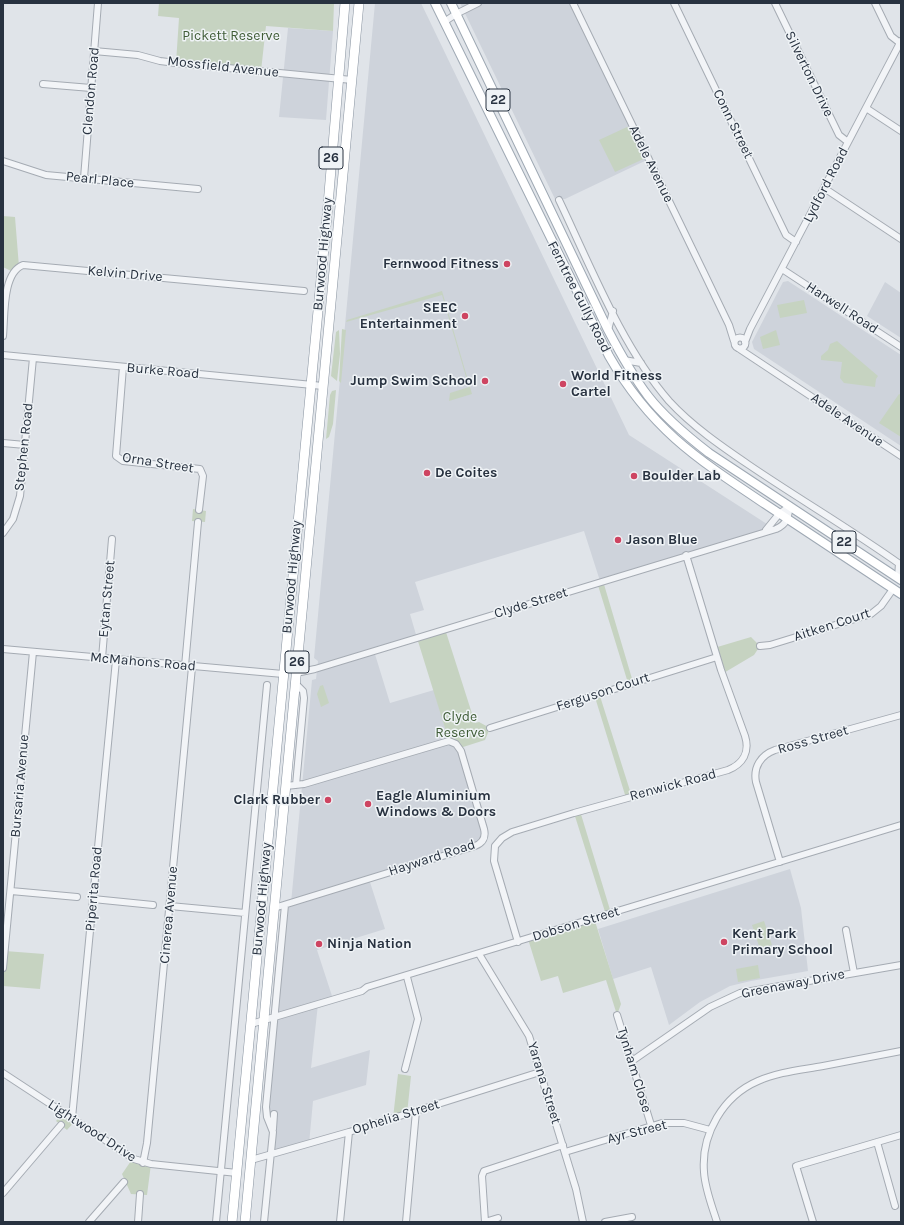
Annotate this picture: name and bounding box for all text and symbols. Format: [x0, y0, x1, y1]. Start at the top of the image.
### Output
park label: Pickett Reserve [182, 28, 280, 44]
street label: Silverton Drive [781, 28, 837, 120]
street label: Clendon Road [79, 46, 103, 136]
street label: Mossfield Avenue [166, 53, 280, 81]
street label: Conn Street [709, 87, 757, 161]
road number: 22 [486, 89, 510, 111]
street label: Adele Avenue [625, 123, 677, 205]
street label: Lydford Road [800, 145, 852, 225]
road number: 26 [319, 147, 343, 169]
street label: Pearl Place [65, 168, 135, 192]
street label: Burwood Highway [310, 197, 336, 311]
street label: Ferntree Gully Road [544, 238, 614, 356]
place label: Fernwood Fitness [383, 256, 499, 272]
marker: Fernwood Fitness [502, 259, 512, 269]
street label: Kelvin Drive [87, 262, 163, 286]
street label: Harwell Road [803, 278, 881, 338]
place label: SEEC Entertainment [360, 300, 457, 332]
marker: SEEC Entertainment [460, 311, 470, 321]
street label: Burke Road [126, 359, 200, 383]
place label: World Fitness Cartel [571, 368, 662, 400]
place label: Jump Swim School [351, 373, 477, 389]
marker: Jump Swim School [480, 376, 490, 386]
marker: World Fitness Cartel [558, 379, 568, 389]
street label: Adele Avenue [807, 390, 887, 450]
street label: Stephen Road [11, 402, 37, 492]
street label: Orna Street [121, 449, 195, 477]
place label: De Coites [435, 465, 497, 481]
marker: De Coites [422, 468, 432, 478]
place label: Boulder Lab [642, 468, 721, 484]
marker: Boulder Lab [629, 471, 639, 481]
street label: Burwood Highway [279, 520, 305, 634]
road number: 22 [832, 531, 856, 553]
place label: Jason Blue [626, 532, 698, 548]
marker: Jason Blue [613, 535, 623, 545]
street label: Eytan Street [95, 560, 119, 638]
street label: Clyde Street [492, 584, 570, 622]
street label: Aitken Court [792, 605, 872, 645]
street label: McMahons Road [89, 649, 197, 675]
road number: 26 [285, 651, 309, 673]
street label: Ferguson Court [554, 669, 652, 715]
park label: Clyde Reserve [435, 709, 485, 742]
street label: Ross Street [776, 722, 850, 758]
street label: Bursaria Avenue [7, 734, 33, 838]
street label: Renwick Road [628, 765, 718, 805]
place label: Eagle Aluminium Windows & Doors [376, 788, 496, 820]
place label: Clark Rubber [233, 792, 320, 808]
marker: Clark Rubber [323, 795, 333, 805]
marker: Eagle Aluminium Windows & Doors [363, 799, 373, 809]
street label: Hayward Road [386, 836, 478, 880]
street label: Burwood Highway [249, 842, 275, 956]
street label: Piperita Road [82, 846, 106, 932]
street label: Cinerea Avenue [156, 866, 182, 964]
street label: Dobson Street [530, 903, 622, 945]
place label: Kent Park Primary School [732, 926, 833, 958]
place label: Ninja Nation [327, 936, 412, 952]
marker: Kent Park Primary School [719, 937, 729, 947]
marker: Ninja Nation [314, 939, 324, 949]
street label: Greenaway Drive [740, 966, 846, 1002]
street label: Tynham Close [613, 1025, 655, 1115]
street label: Yarana Street [524, 1040, 564, 1126]
street label: Lightwood Drive [45, 1096, 139, 1166]
street label: Ophelia Street [350, 1096, 442, 1138]
street label: Ayr Street [605, 1116, 669, 1148]

